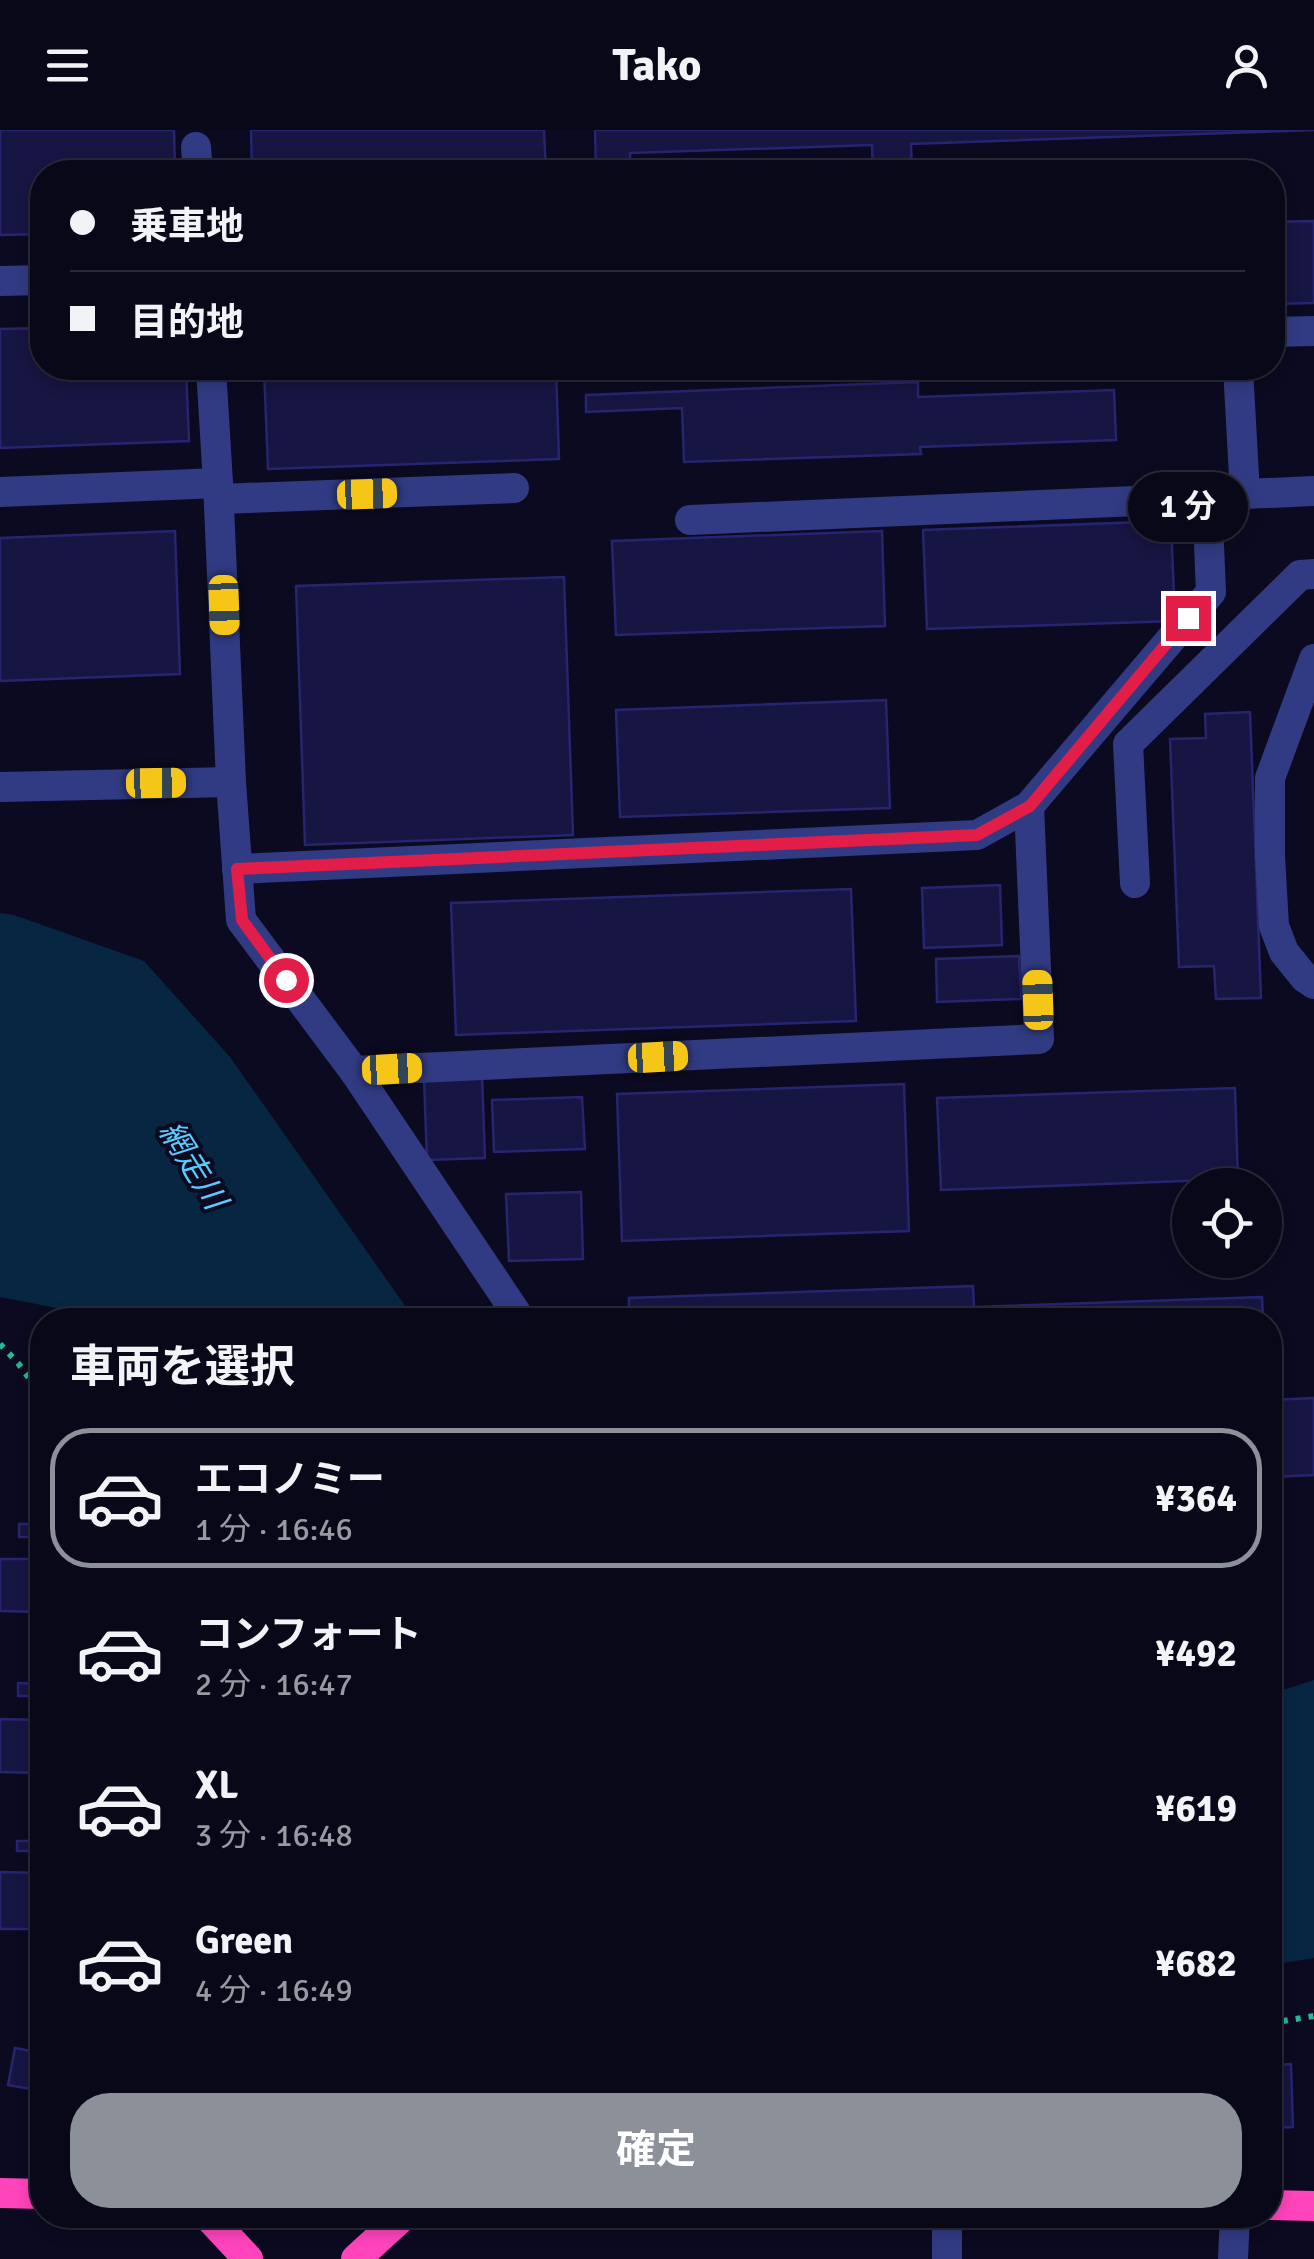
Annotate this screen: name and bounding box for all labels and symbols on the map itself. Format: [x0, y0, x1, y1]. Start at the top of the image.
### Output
callout: 1 分 [1128, 473, 1248, 543]
car [336, 478, 398, 510]
car [208, 574, 240, 636]
route end [1166, 596, 1211, 641]
car [126, 767, 186, 799]
route start [264, 958, 309, 1003]
car [1022, 969, 1054, 1031]
car [627, 1040, 689, 1074]
car [361, 1052, 423, 1086]
water label: 網走川 [151, 1114, 236, 1219]

